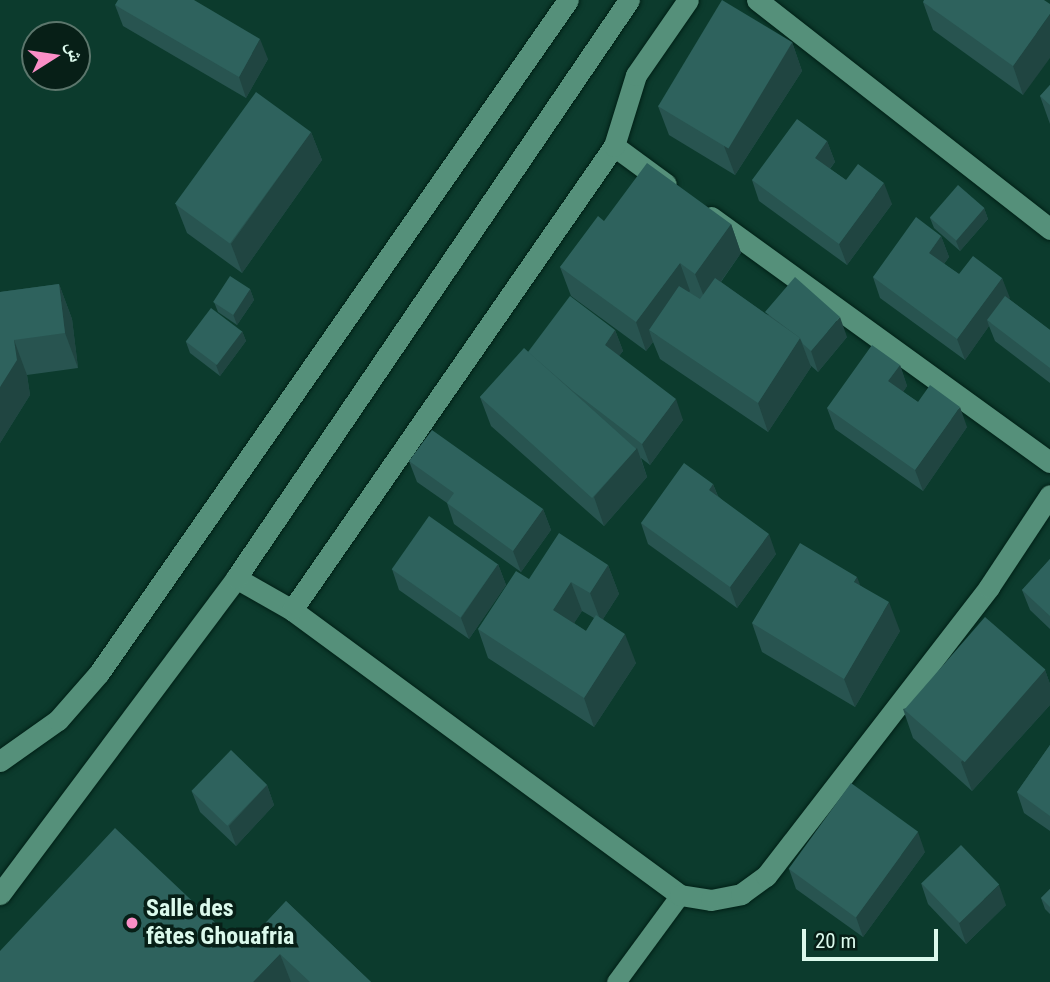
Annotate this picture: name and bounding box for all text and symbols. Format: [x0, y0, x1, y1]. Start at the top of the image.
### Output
north arrow [21, 21, 91, 91]
text: ش [62, 40, 88, 64]
place label: Salle des fêtes Ghouafria [146, 895, 294, 951]
marker: Salle des fêtes Ghouafria [124, 915, 140, 931]
scale bar [805, 916, 942, 960]
text: 20 m [815, 929, 856, 953]

